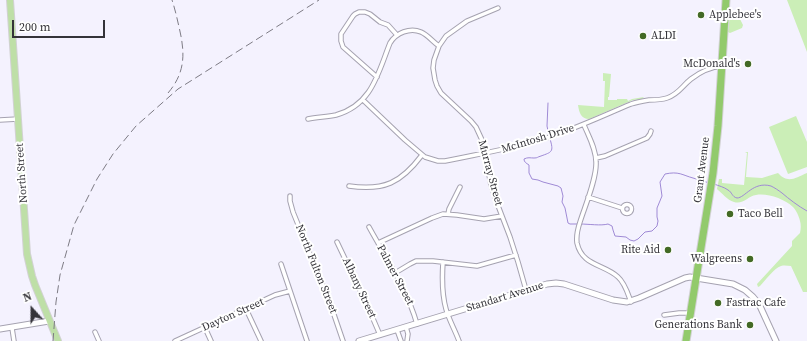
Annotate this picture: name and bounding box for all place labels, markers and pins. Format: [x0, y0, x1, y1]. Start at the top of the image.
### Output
place label: Applebee's [709, 8, 761, 22]
marker: Applebee's [696, 10, 706, 20]
place label: ALDI [651, 29, 676, 43]
marker: ALDI [638, 31, 648, 41]
place label: McDonald's [683, 57, 740, 71]
marker: McDonald's [743, 59, 753, 69]
place label: Taco Bell [738, 207, 783, 221]
marker: Taco Bell [725, 209, 735, 219]
place label: Rite Aid [621, 243, 660, 257]
marker: Rite Aid [663, 245, 673, 255]
place label: Walgreens [691, 252, 742, 266]
marker: Walgreens [745, 254, 755, 264]
place label: Fastrac Cafe [726, 296, 786, 310]
marker: Fastrac Cafe [713, 298, 723, 308]
place label: Generations Bank [654, 318, 742, 332]
marker: Generations Bank [745, 320, 755, 330]

